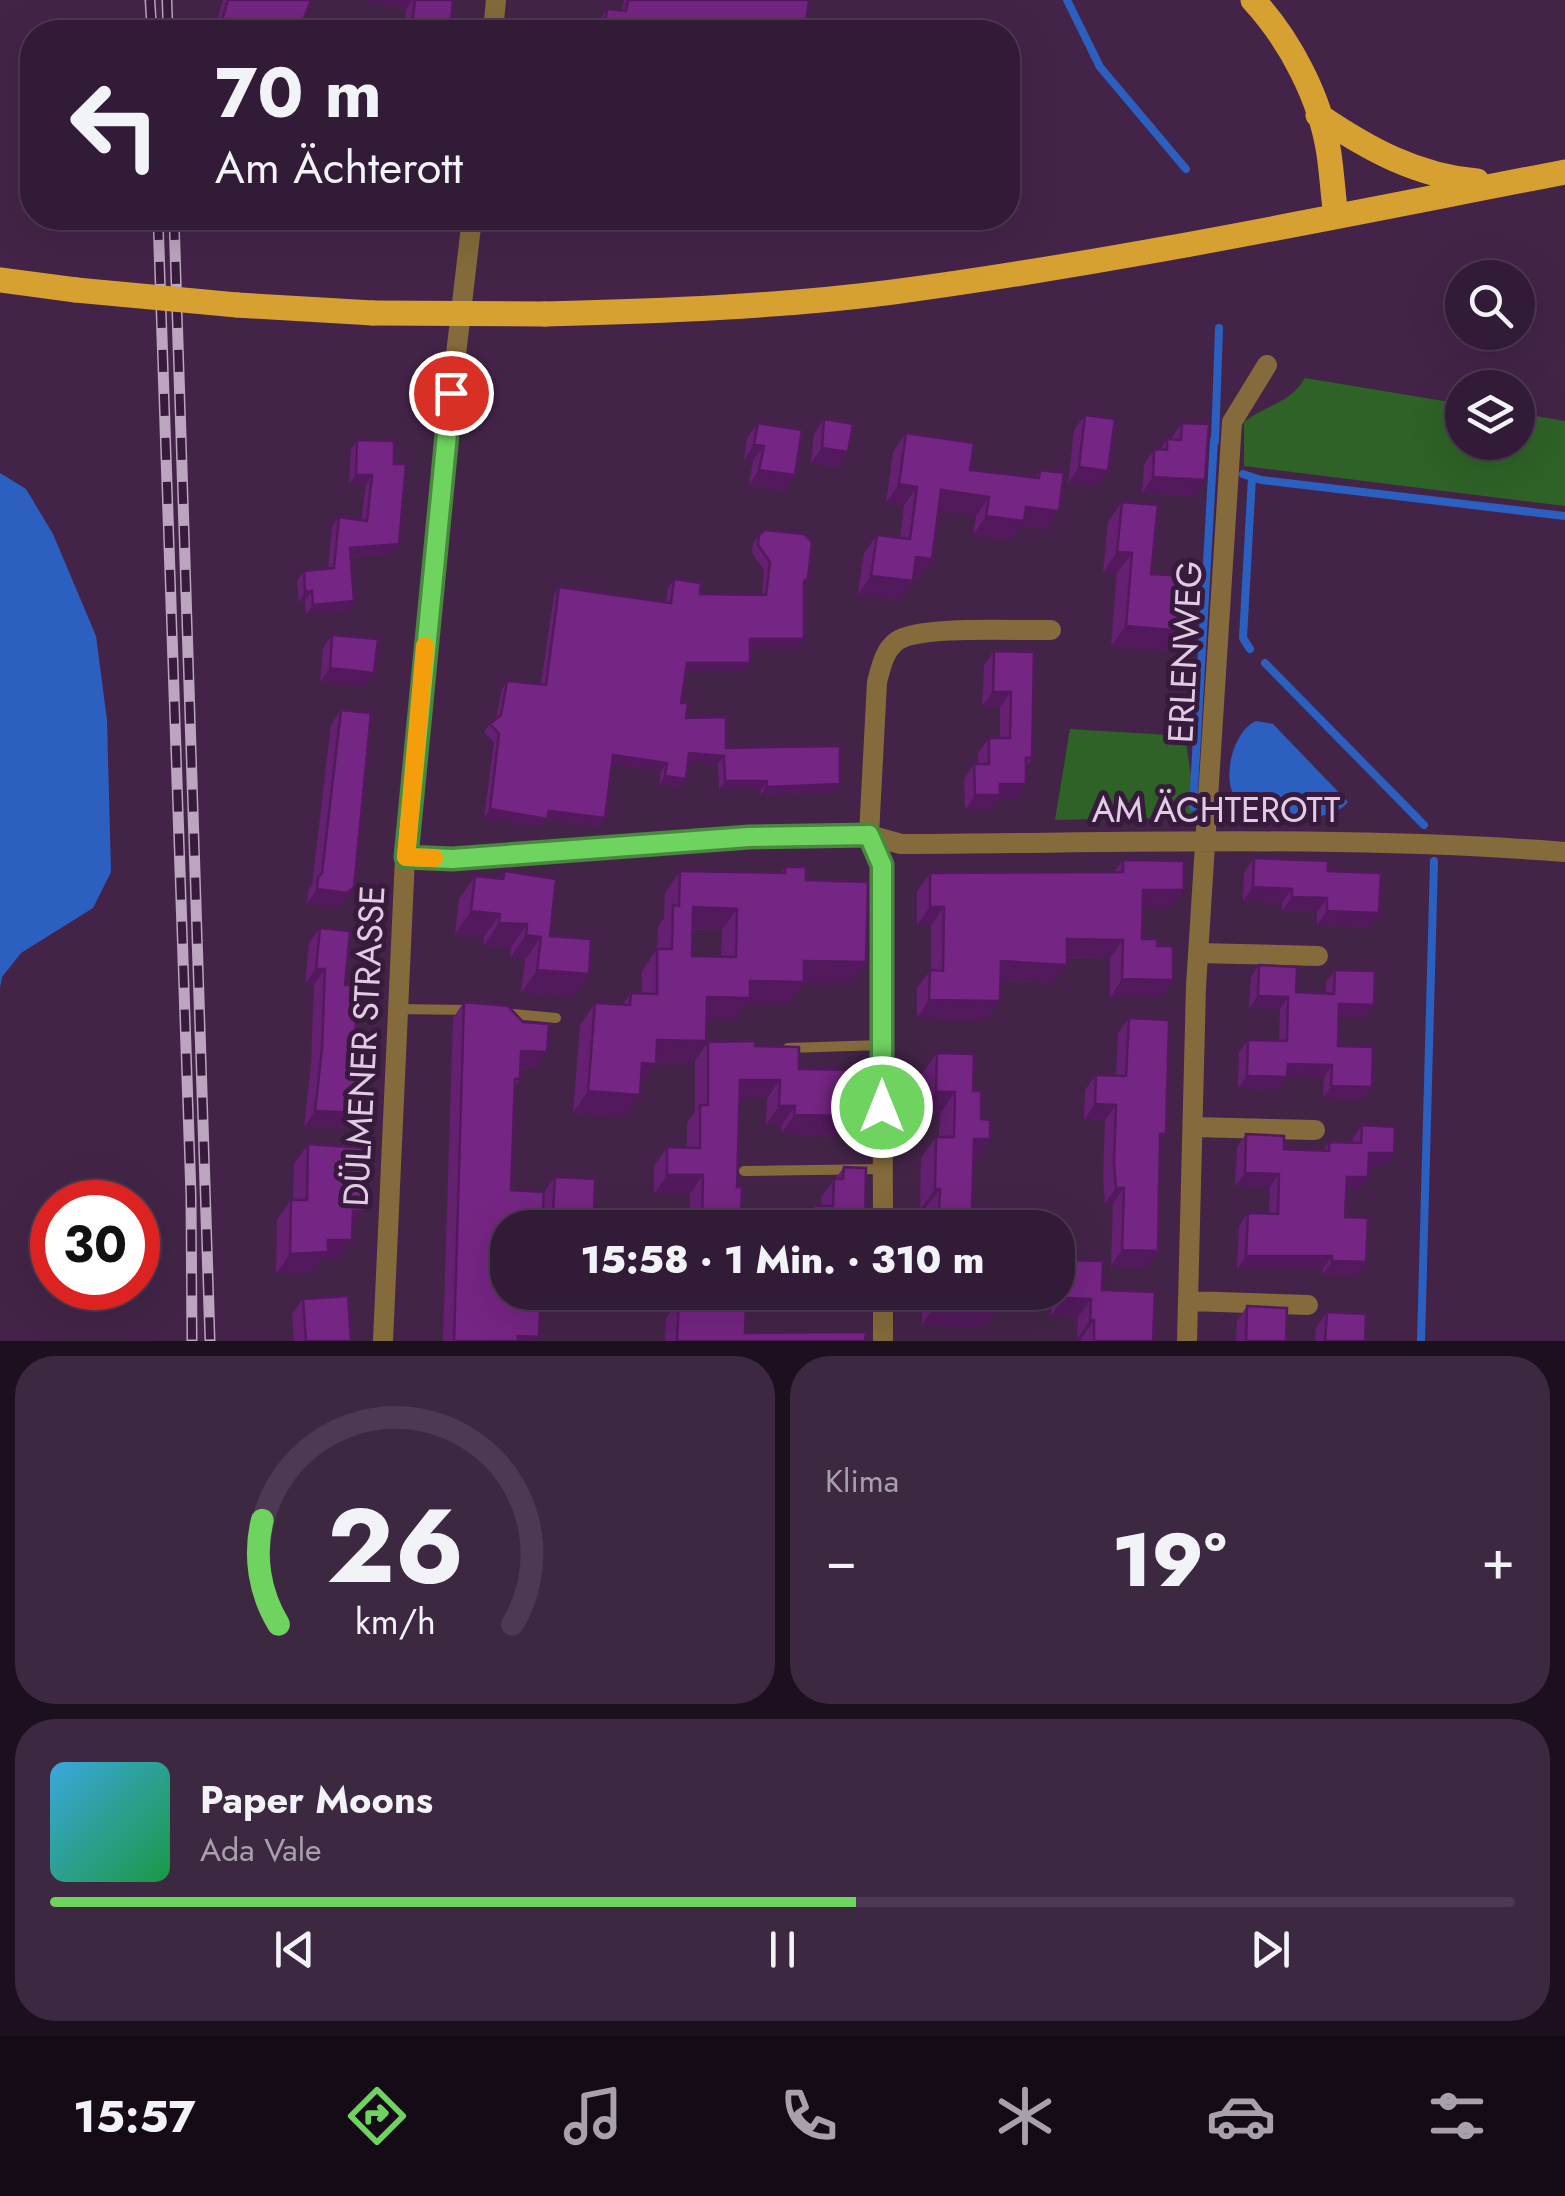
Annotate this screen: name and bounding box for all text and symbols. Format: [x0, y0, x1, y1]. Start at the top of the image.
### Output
text: 70 m [215, 42, 382, 143]
icon: left [50, 60, 180, 190]
text: Am Ächterott [215, 135, 463, 200]
map controls [1445, 260, 1535, 460]
button: search [1445, 260, 1535, 350]
pin [409, 351, 494, 436]
icon: arrive [424, 366, 479, 421]
button: layers [1445, 370, 1535, 460]
street label: ERLENWEG [1155, 560, 1215, 744]
street label: AM ÄCHTEROTT [1092, 785, 1340, 835]
street label: DÜLMENER STRASSE [331, 884, 397, 1208]
position arrow [830, 1055, 934, 1159]
speed limit sign: 30 [30, 1180, 160, 1310]
text: 15:58 · 1 Min. · 310 m [581, 1232, 984, 1287]
text: Klima [825, 1458, 899, 1504]
text: 26 [326, 1471, 464, 1621]
text: 19° [1112, 1506, 1227, 1614]
text: − [825, 1520, 857, 1600]
text: + [1481, 1520, 1515, 1600]
text: km/h [355, 1596, 435, 1647]
text: Paper Moons [200, 1772, 433, 1827]
text: Ada Vale [200, 1827, 322, 1873]
icon: previous [267, 1922, 322, 1977]
icon: pause [755, 1922, 810, 1977]
icon: next [1243, 1922, 1298, 1977]
icon: directions [342, 2081, 412, 2151]
icon: music [558, 2081, 628, 2151]
icon: phone [774, 2081, 844, 2151]
icon: climate [990, 2081, 1060, 2151]
icon: car [1206, 2081, 1276, 2151]
icon: filters [1422, 2081, 1492, 2151]
text: 15:57 [73, 2084, 196, 2149]

